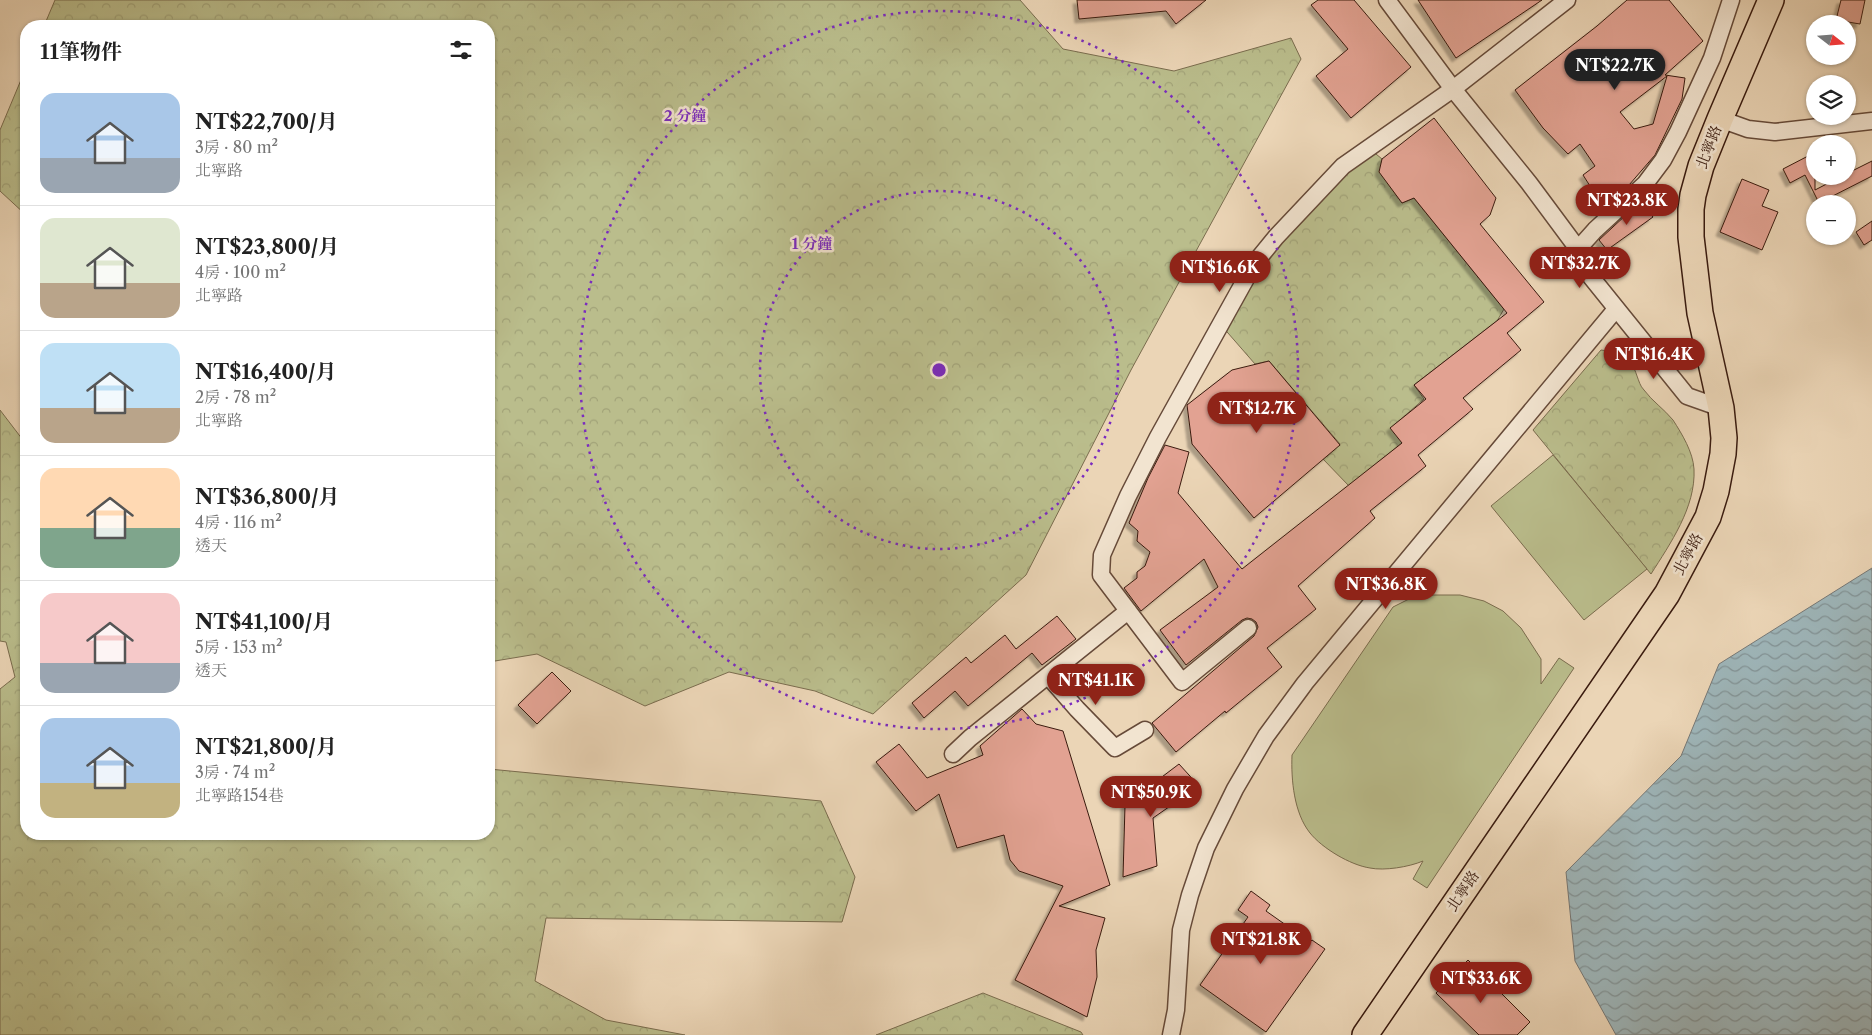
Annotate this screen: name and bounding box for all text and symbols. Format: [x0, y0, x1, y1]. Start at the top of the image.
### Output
north arrow [1806, 15, 1856, 65]
map controls [1806, 15, 1856, 245]
icon: filters [447, 36, 475, 64]
text: 11筆物件 [40, 39, 122, 64]
pin: NT$22.7K [1563, 48, 1667, 91]
text: NT$22.7K [1575, 55, 1655, 75]
button: layers [1806, 75, 1856, 125]
text: 2 分鐘 [664, 106, 706, 125]
text: NT$22,700/月 [195, 109, 338, 134]
icon: home [80, 113, 140, 173]
street label: 北寧路 [1692, 122, 1725, 171]
button: + [1806, 135, 1856, 185]
text: 3房 · 80 m² [195, 137, 278, 157]
text: 北寧路 [195, 160, 243, 180]
pin: NT$23.8K [1575, 184, 1679, 226]
text: NT$23.8K [1587, 190, 1667, 210]
button: − [1806, 195, 1856, 245]
text: NT$23,800/月 [195, 234, 339, 259]
text: 1 分鐘 [792, 234, 832, 253]
icon: home [80, 238, 140, 298]
pin: NT$32.7K [1528, 246, 1632, 289]
pin: NT$16.6K [1168, 250, 1272, 293]
text: NT$32.7K [1540, 253, 1620, 273]
text: NT$16.6K [1181, 257, 1259, 277]
text: 4房 · 100 m² [195, 262, 286, 282]
text: 北寧路 [195, 285, 243, 305]
pin: NT$16.4K [1602, 338, 1706, 380]
text: NT$16.4K [1615, 344, 1693, 364]
text: NT$16,400/月 [195, 359, 337, 384]
centre of rings [930, 361, 948, 379]
icon: home [80, 363, 140, 423]
text: 2房 · 78 m² [195, 387, 276, 407]
pin: NT$12.7K [1205, 392, 1309, 434]
text: NT$12.7K [1218, 398, 1296, 418]
text: 北寧路 [195, 410, 243, 430]
text: NT$36,800/月 [195, 484, 340, 509]
icon: home [80, 488, 140, 548]
text: 4房 · 116 m² [195, 512, 282, 532]
street label: 北寧路 [1669, 529, 1707, 578]
text: 透天 [195, 535, 227, 555]
pin: NT$36.8K [1334, 568, 1438, 610]
text: NT$36.8K [1346, 574, 1426, 594]
text: NT$41,100/月 [195, 609, 333, 634]
icon: home [80, 613, 140, 673]
text: 5房 · 153 m² [195, 637, 283, 657]
text: 透天 [195, 660, 227, 680]
pin: NT$41.1K [1044, 664, 1148, 706]
text: NT$41.1K [1058, 670, 1134, 690]
text: NT$21,800/月 [195, 734, 337, 759]
icon: home [80, 738, 140, 798]
text: 3房 · 74 m² [195, 762, 275, 782]
pin: NT$50.9K [1099, 776, 1203, 818]
text: NT$50.9K [1111, 782, 1191, 802]
text: 北寧路154巷 [195, 785, 284, 805]
street label: 北寧路 [1442, 867, 1483, 915]
pin: NT$21.8K [1209, 922, 1313, 965]
text: NT$21.8K [1222, 929, 1300, 949]
pin: NT$33.6K [1429, 962, 1533, 1004]
text: NT$33.6K [1441, 968, 1521, 988]

